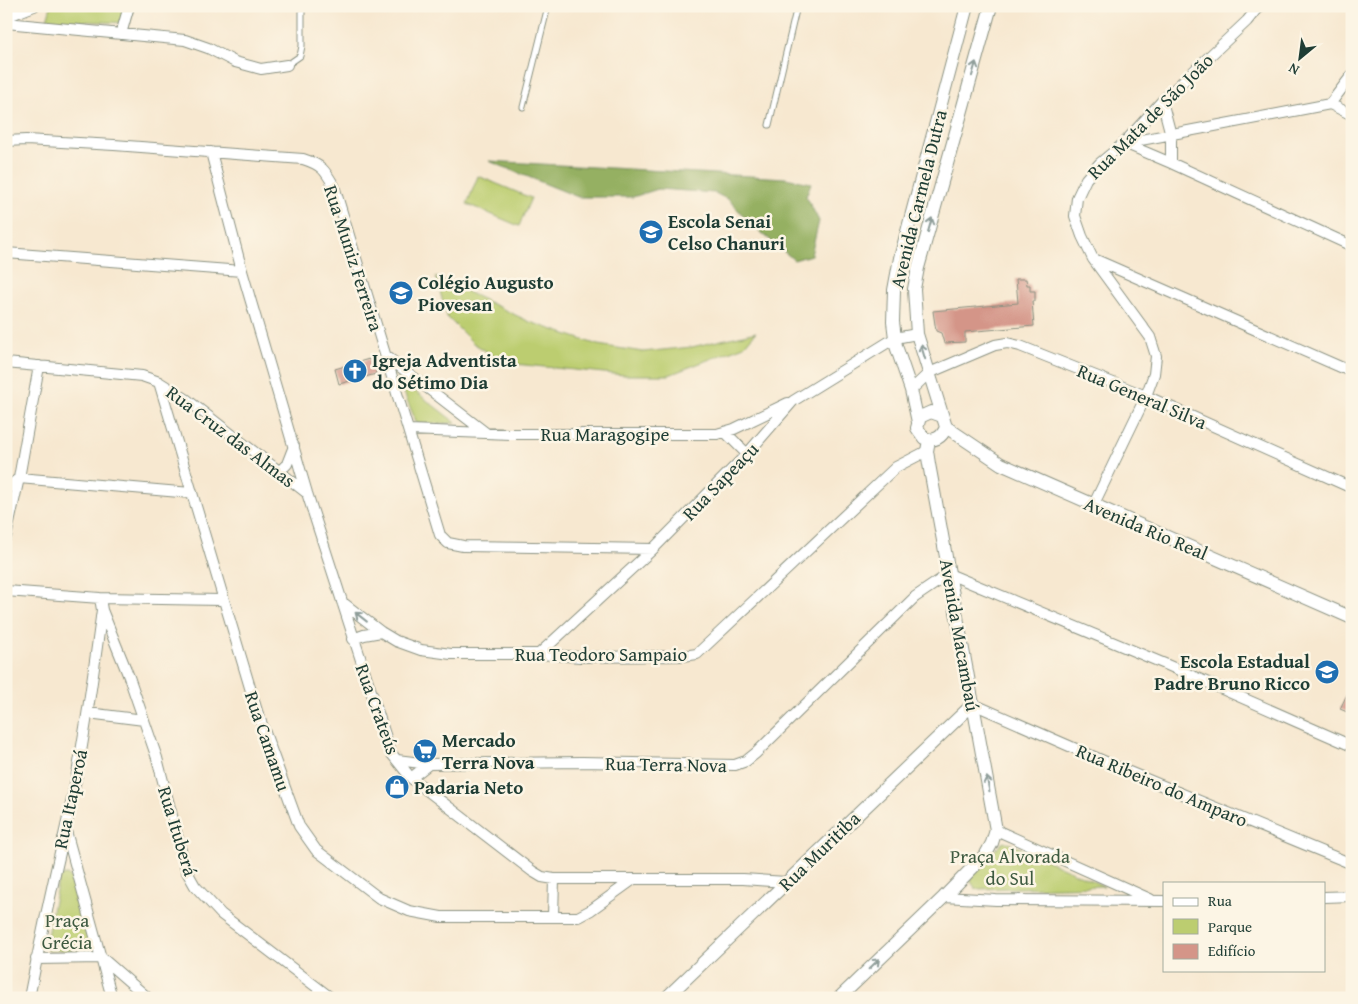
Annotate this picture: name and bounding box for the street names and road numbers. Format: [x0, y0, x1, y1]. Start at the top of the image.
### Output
street label: Rua Mata de São João [1081, 47, 1219, 185]
street label: Avenida Carmela Dutra [882, 107, 954, 291]
street label: Rua Muniz Ferreira [317, 181, 391, 335]
street label: Rua General Silva [1073, 356, 1211, 436]
street label: Rua Cruz das Almas [161, 378, 301, 494]
street label: Rua Maragogipe [541, 420, 669, 448]
street label: Rua Sapeaçu [675, 435, 765, 527]
street label: Avenida Rio Real [1080, 489, 1212, 567]
street label: Avenida Macambaú [933, 557, 987, 714]
street label: Rua Teodoro Sampaio [515, 640, 687, 668]
street label: Rua Crateús [349, 660, 407, 758]
street label: Rua Camamu [238, 687, 298, 795]
street label: Rua Ribeiro do Amparo [1072, 736, 1252, 834]
street label: Rua Itaperoá [46, 747, 94, 851]
street label: Rua Terra Nova [605, 749, 727, 779]
street label: Rua Ituberá [151, 783, 205, 879]
street label: Rua Muritiba [772, 805, 866, 897]

